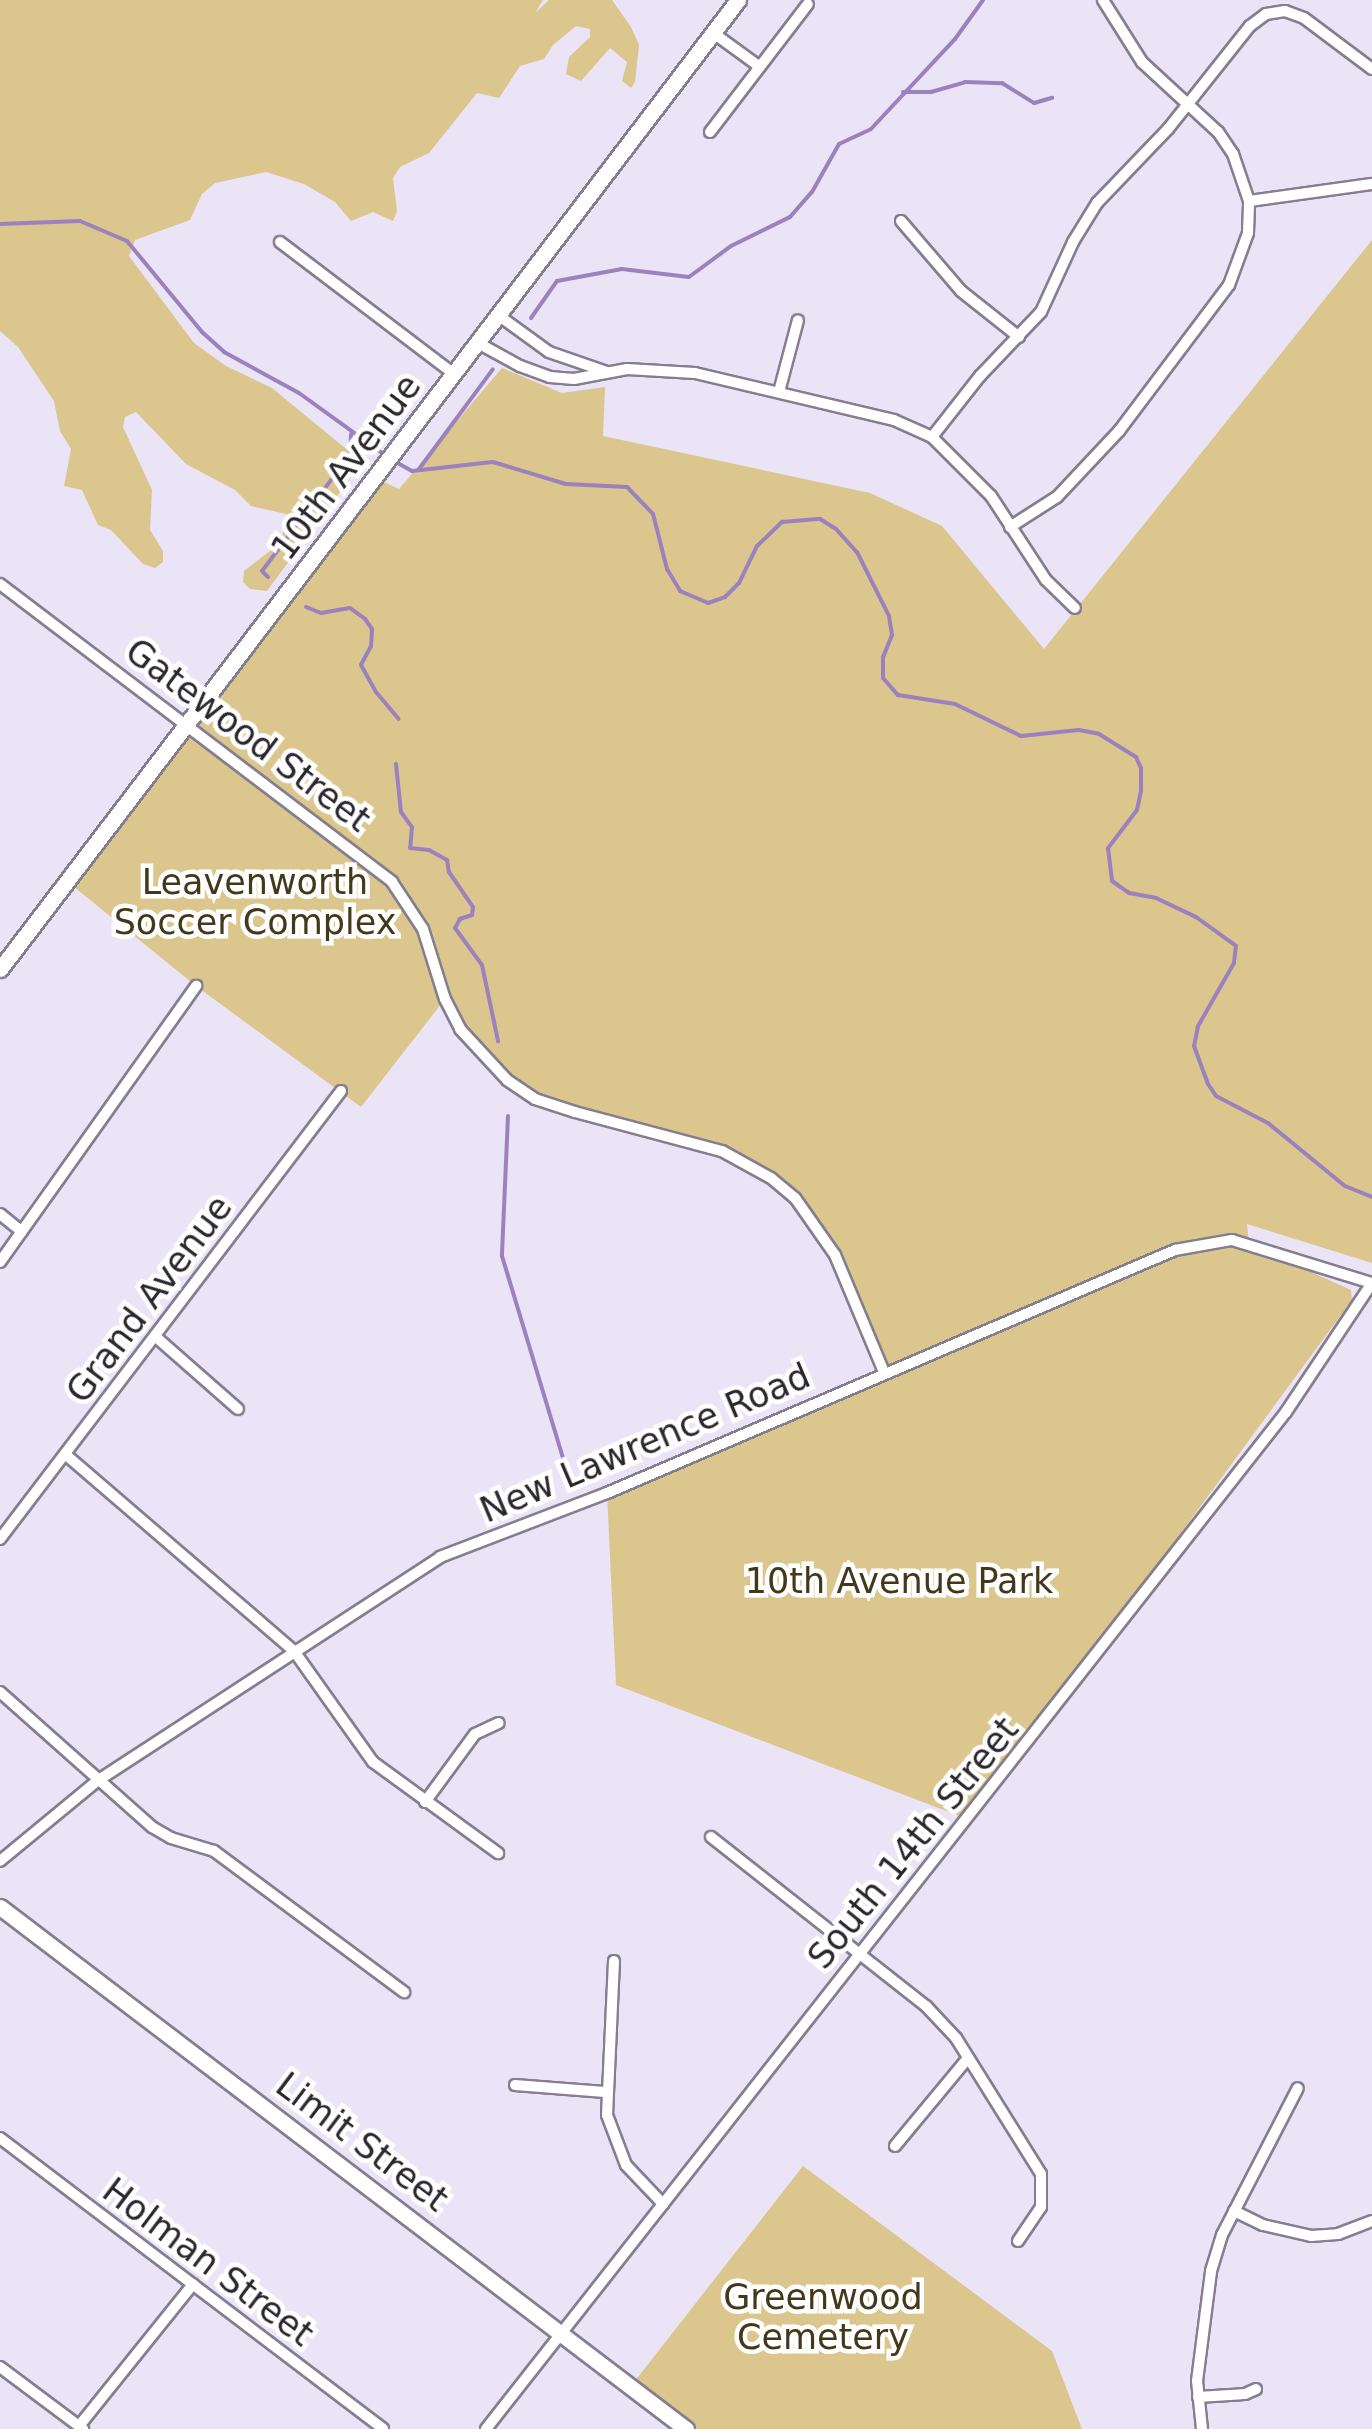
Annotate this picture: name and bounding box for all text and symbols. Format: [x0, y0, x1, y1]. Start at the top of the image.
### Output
street label: 10th Avenue [263, 366, 429, 568]
street label: Gatewood Street [118, 629, 378, 841]
park label: Leavenworth Soccer Complex [114, 861, 396, 943]
street label: Grand Avenue [57, 1187, 241, 1411]
street label: New Lawrence Road [474, 1354, 816, 1532]
park label: 10th Avenue Park [745, 1560, 1053, 1602]
street label: South 14th Street [799, 1709, 1027, 1977]
street label: Limit Street [268, 2064, 456, 2220]
street label: Holman Street [94, 2169, 322, 2355]
park label: Greenwood Cemetery [723, 2276, 923, 2358]

